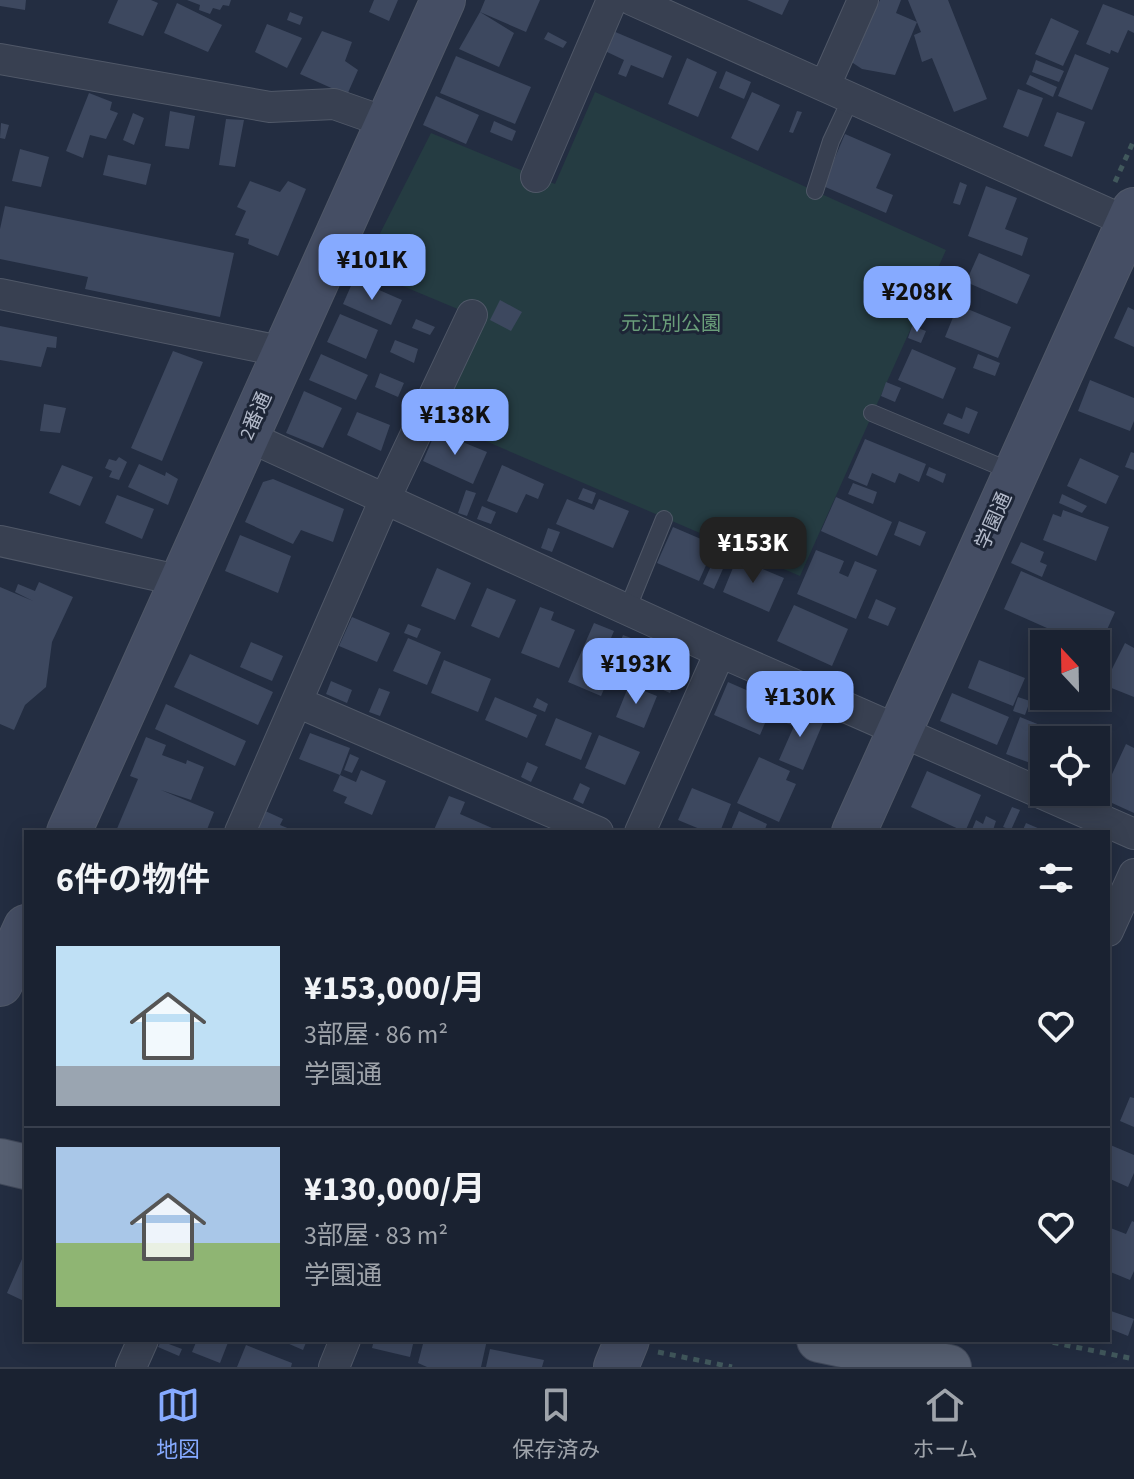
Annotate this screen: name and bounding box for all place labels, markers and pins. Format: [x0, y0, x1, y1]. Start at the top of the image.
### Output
pin: ¥101K [316, 234, 428, 302]
pin: ¥208K [861, 266, 973, 334]
pin: ¥138K [399, 389, 511, 457]
pin: ¥153K [697, 517, 809, 585]
pin: ¥193K [580, 638, 692, 706]
pin: ¥130K [744, 671, 856, 739]

